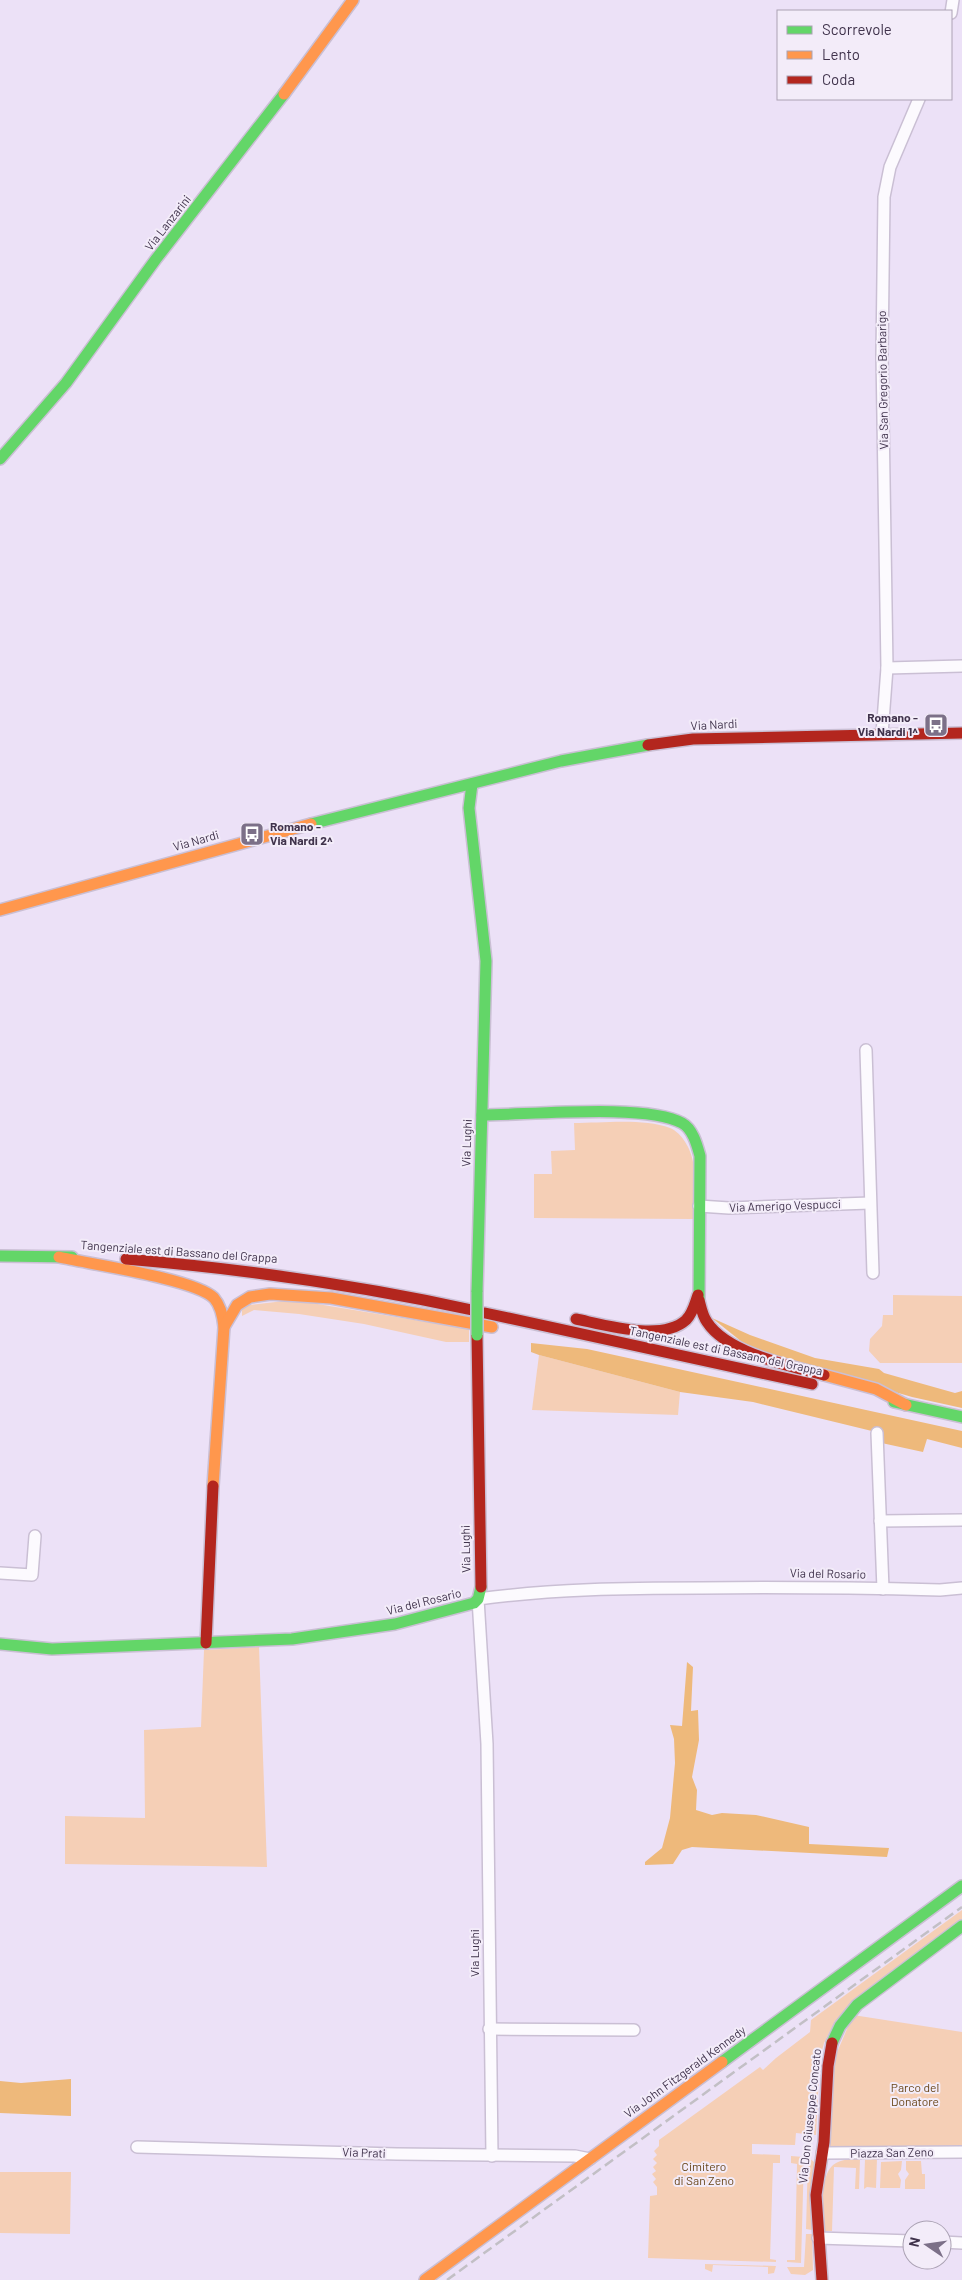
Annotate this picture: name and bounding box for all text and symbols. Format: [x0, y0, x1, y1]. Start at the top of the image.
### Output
legend [777, 10, 952, 100]
text: Scorrevole [822, 20, 892, 38]
text: Lento [822, 45, 860, 63]
text: Coda [822, 70, 855, 88]
street label: Via Lanzarini [141, 192, 193, 253]
street label: Via San Gregorio Barbarigo [874, 310, 890, 450]
place label: Romano - Via Nardi 1^ [858, 710, 918, 738]
bus stop icon: Romano - Via Nardi 1^ [923, 712, 949, 738]
street label: Via Nardi [690, 716, 738, 732]
place label: Romano - Via Nardi 2^ [270, 819, 333, 847]
bus stop icon: Romano - Via Nardi 2^ [239, 821, 265, 847]
street label: Via Nardi [171, 827, 220, 853]
street label: Via Lughi [458, 1119, 474, 1167]
street label: Via Amerigo Vespucci [729, 1196, 841, 1214]
street label: Tangenziale est di Bassano del Grappa [80, 1237, 278, 1265]
street label: Tangenziale est di Bassano del Grappa [628, 1323, 824, 1377]
street label: Via Lughi [458, 1525, 472, 1573]
street label: Via del Rosario [790, 1565, 866, 1581]
street label: Via del Rosario [385, 1585, 463, 1617]
street label: Via Lughi [467, 1929, 481, 1977]
street label: Via John Fitzgerald Kennedy [621, 2022, 748, 2120]
street label: Via Don Giuseppe Concato [795, 2048, 823, 2184]
park label: Parco del Donatore [891, 2080, 939, 2108]
street label: Via Prati [342, 2144, 386, 2160]
street label: Piazza San Zeno [850, 2144, 934, 2160]
park label: Cimitero di San Zeno [674, 2159, 734, 2187]
north arrow [902, 2220, 952, 2270]
text: N [905, 2236, 923, 2248]

